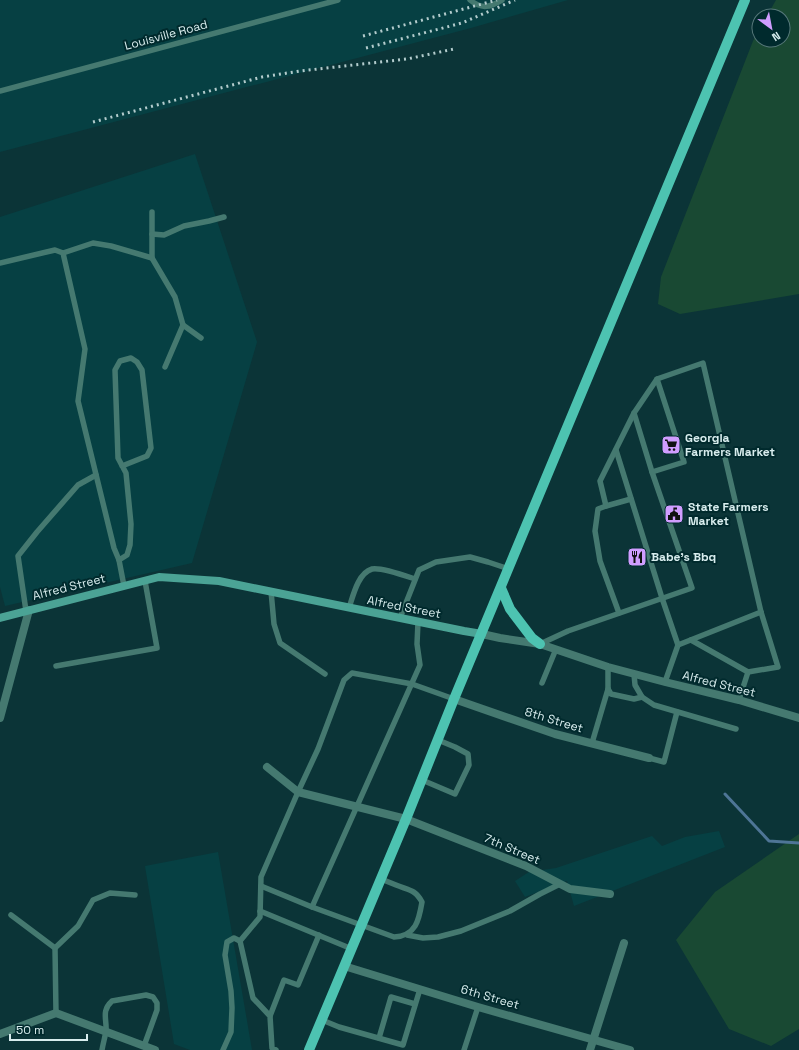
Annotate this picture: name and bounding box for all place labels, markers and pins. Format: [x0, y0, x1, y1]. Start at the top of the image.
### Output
place label: Georgia Farmers Market [685, 430, 775, 460]
supermarket icon: Georgia Farmers Market [660, 434, 682, 456]
place label: State Farmers Market [688, 499, 769, 529]
public building icon: State Farmers Market [663, 503, 685, 525]
restaurant icon: Babe's Bbq [626, 546, 648, 568]
place label: Babe's Bbq [651, 549, 716, 565]

